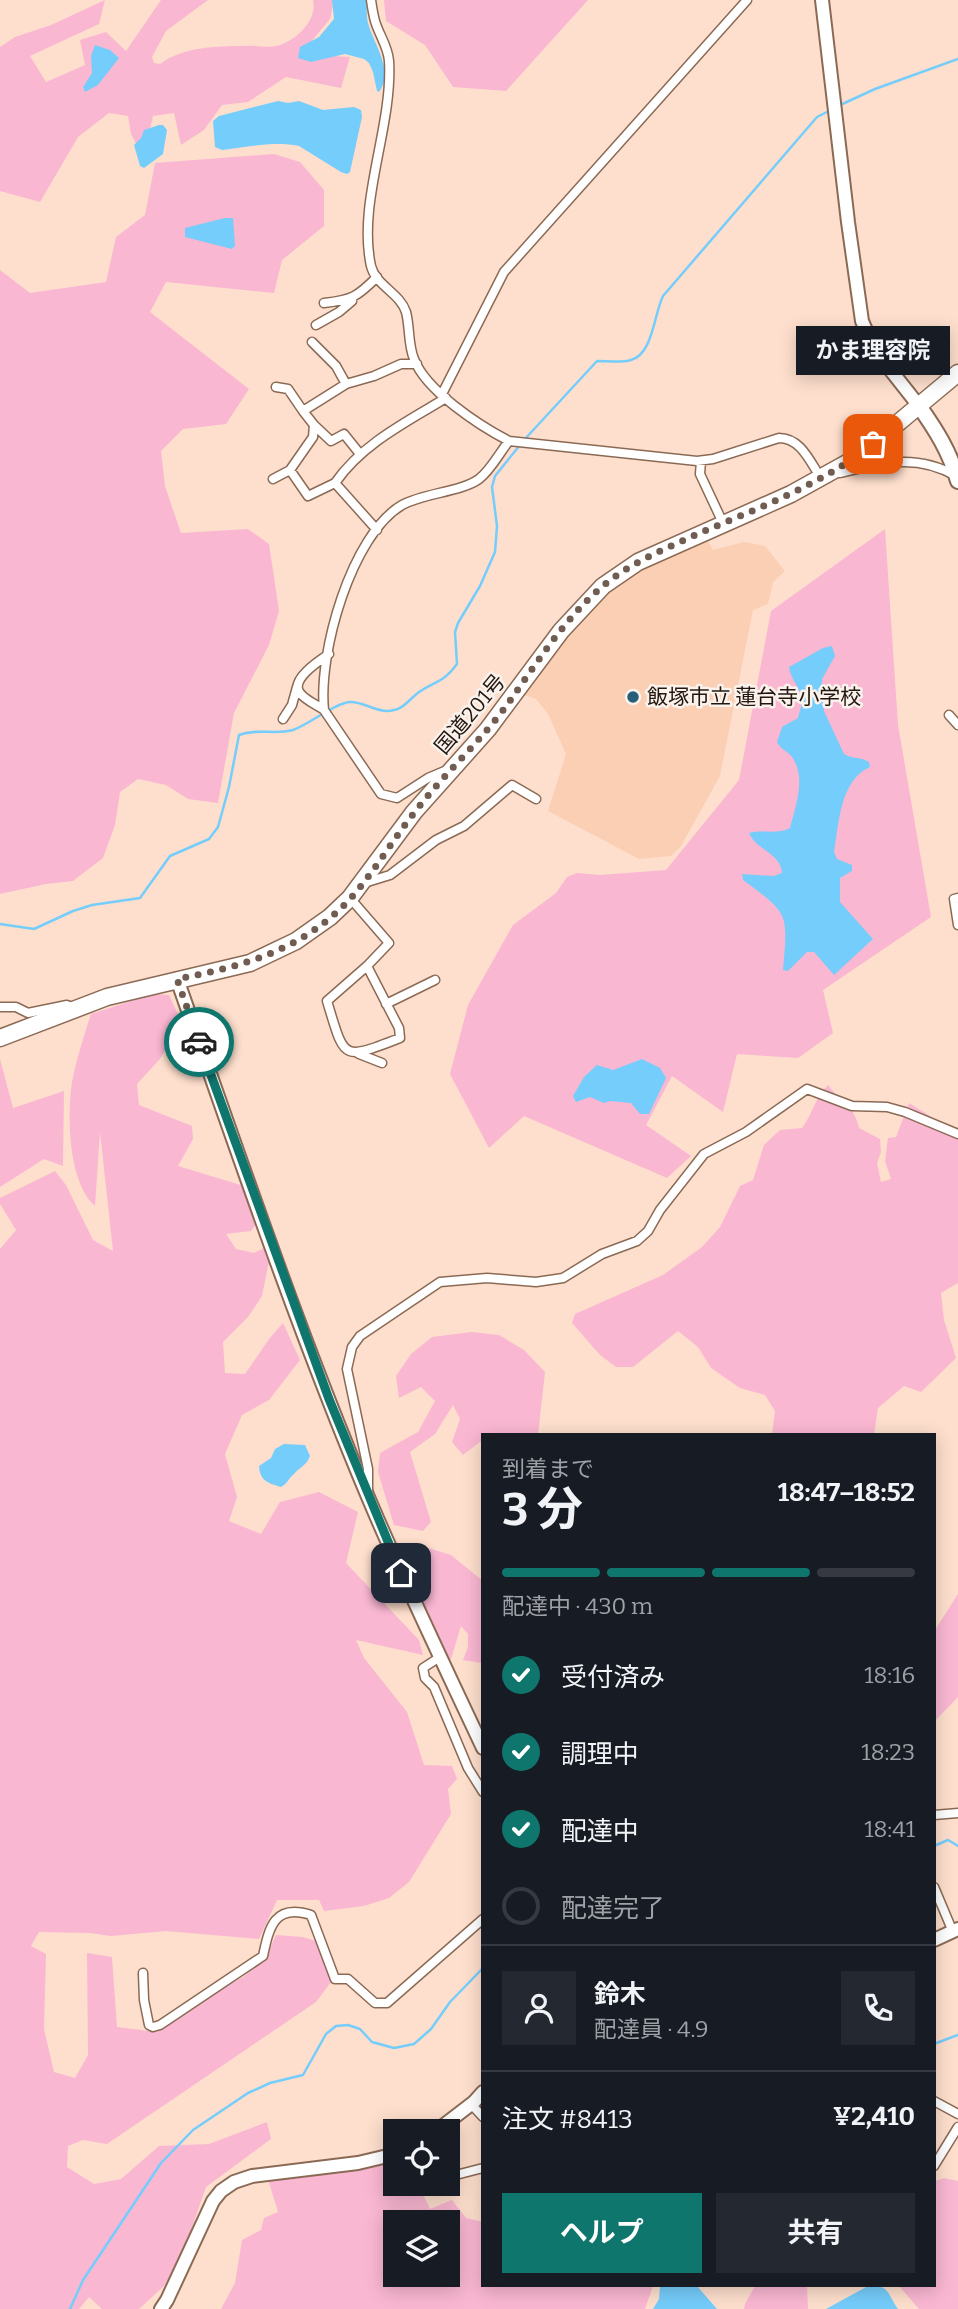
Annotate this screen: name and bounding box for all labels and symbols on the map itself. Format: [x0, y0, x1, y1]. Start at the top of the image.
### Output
callout: かま理容院 [796, 325, 950, 374]
pin [843, 414, 903, 474]
street label: 国道201号 [429, 669, 511, 759]
place label: 飯塚市立 蓮台寺小学校 [647, 684, 861, 710]
marker: 飯塚市立 蓮台寺小学校 [625, 689, 641, 705]
courier [164, 1007, 234, 1077]
pin [371, 1543, 431, 1603]

